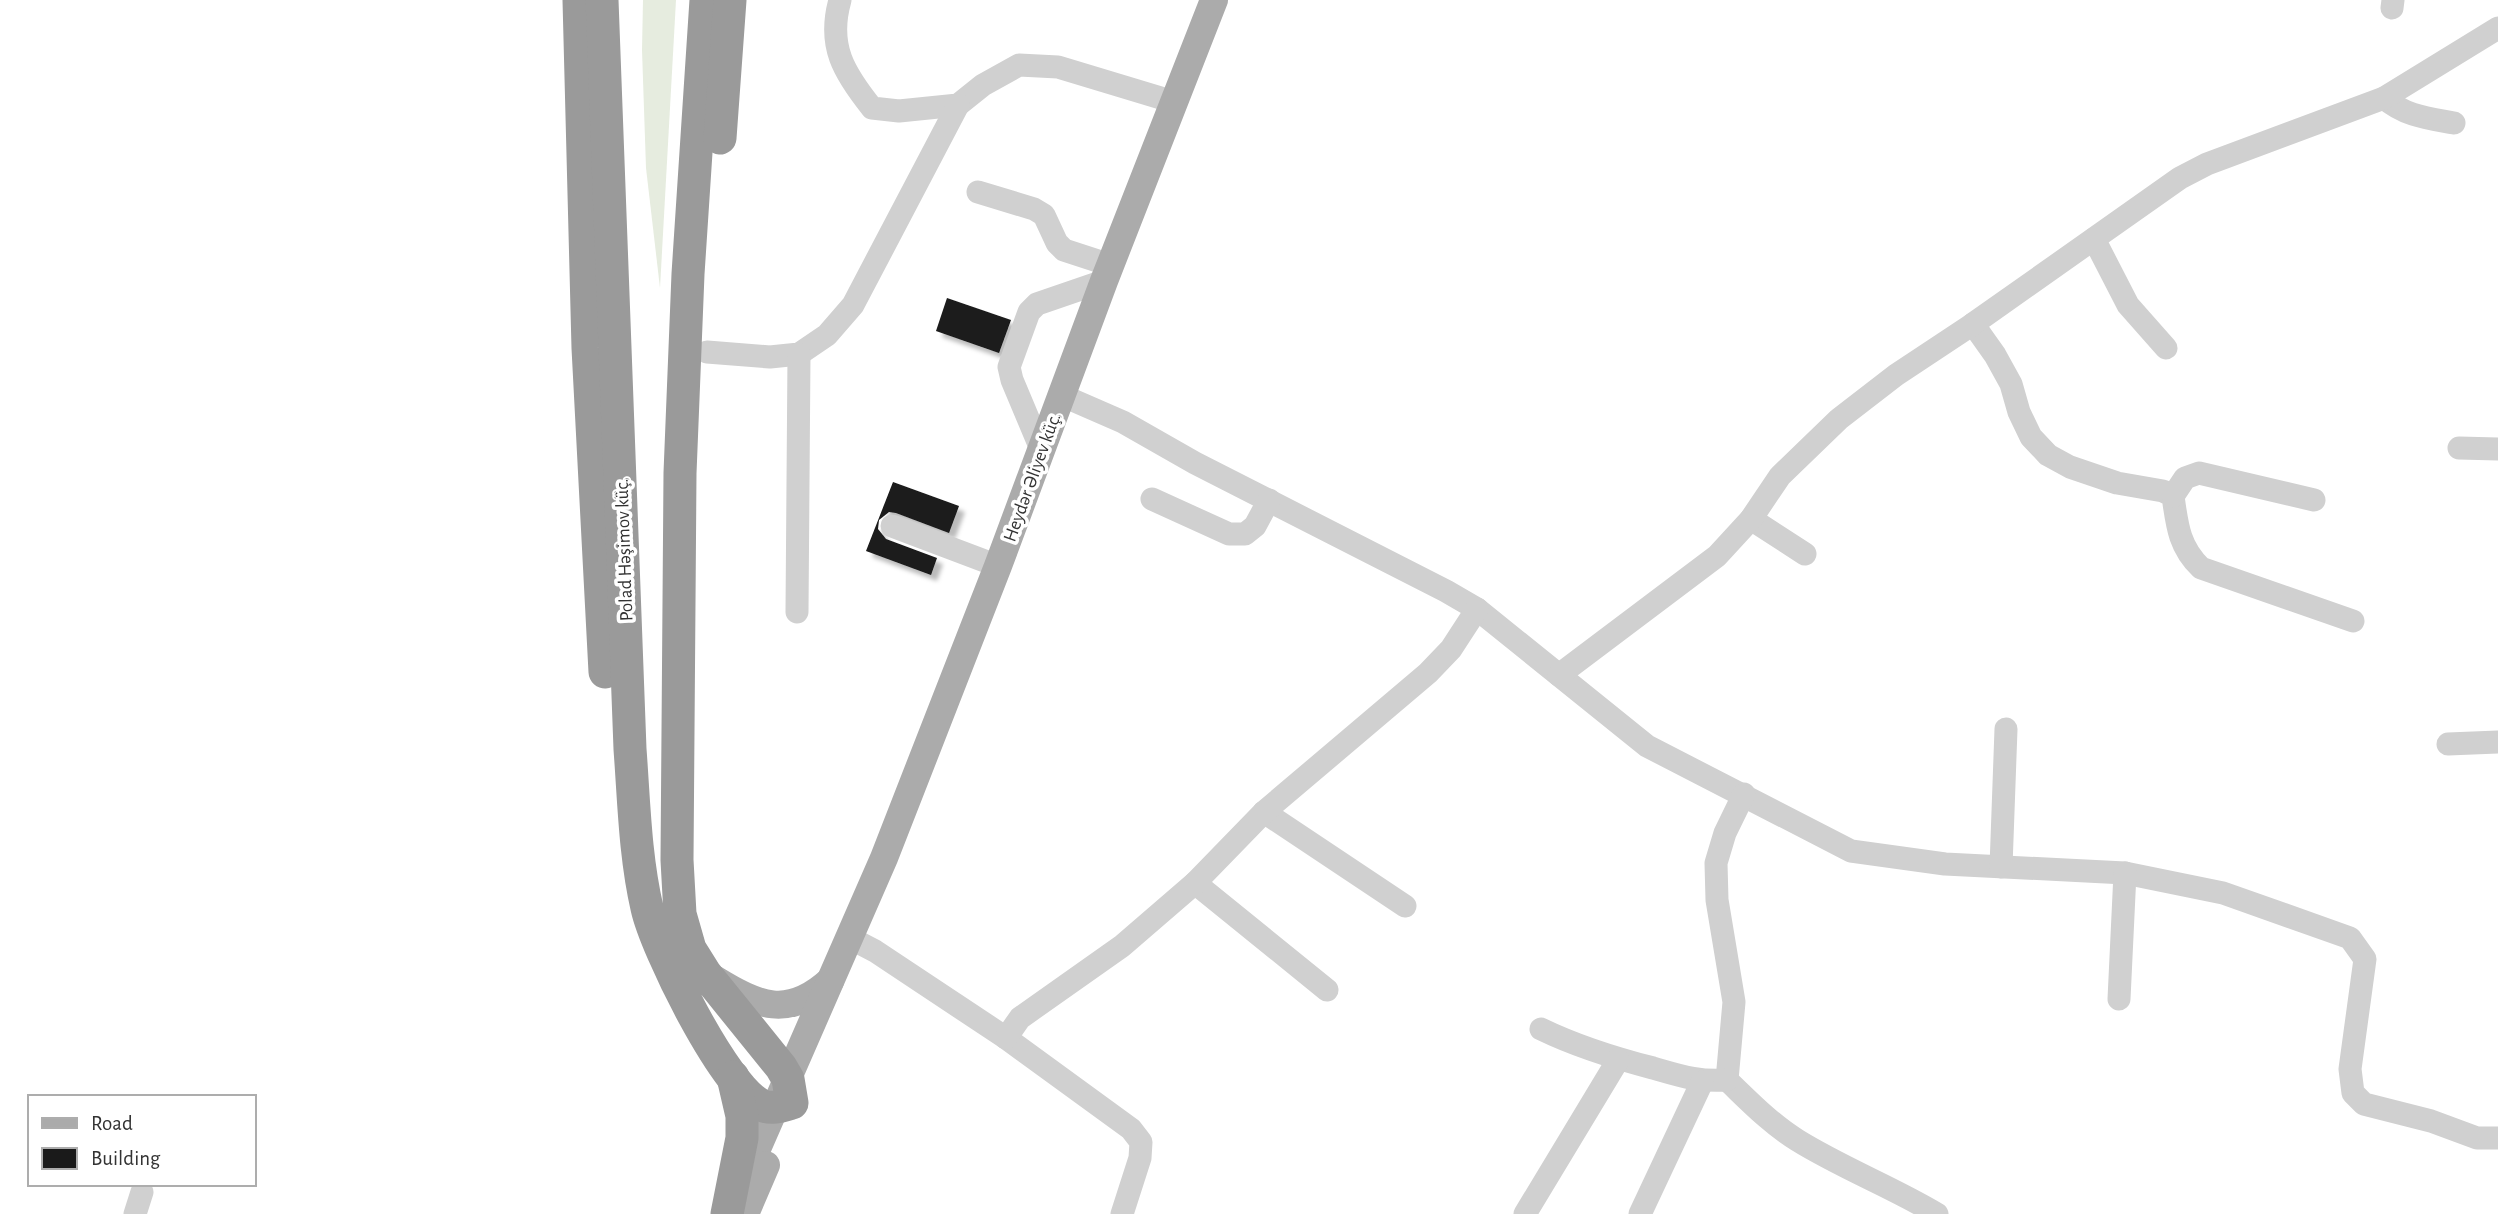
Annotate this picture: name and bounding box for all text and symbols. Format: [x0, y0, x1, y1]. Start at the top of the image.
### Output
street label: Heydər Əliyev küç. [1000, 411, 1064, 544]
street label: Polad Həşimov küç. [613, 478, 636, 622]
legend [28, 1095, 256, 1186]
text: Road [91, 1113, 133, 1134]
text: Building [91, 1148, 161, 1169]

